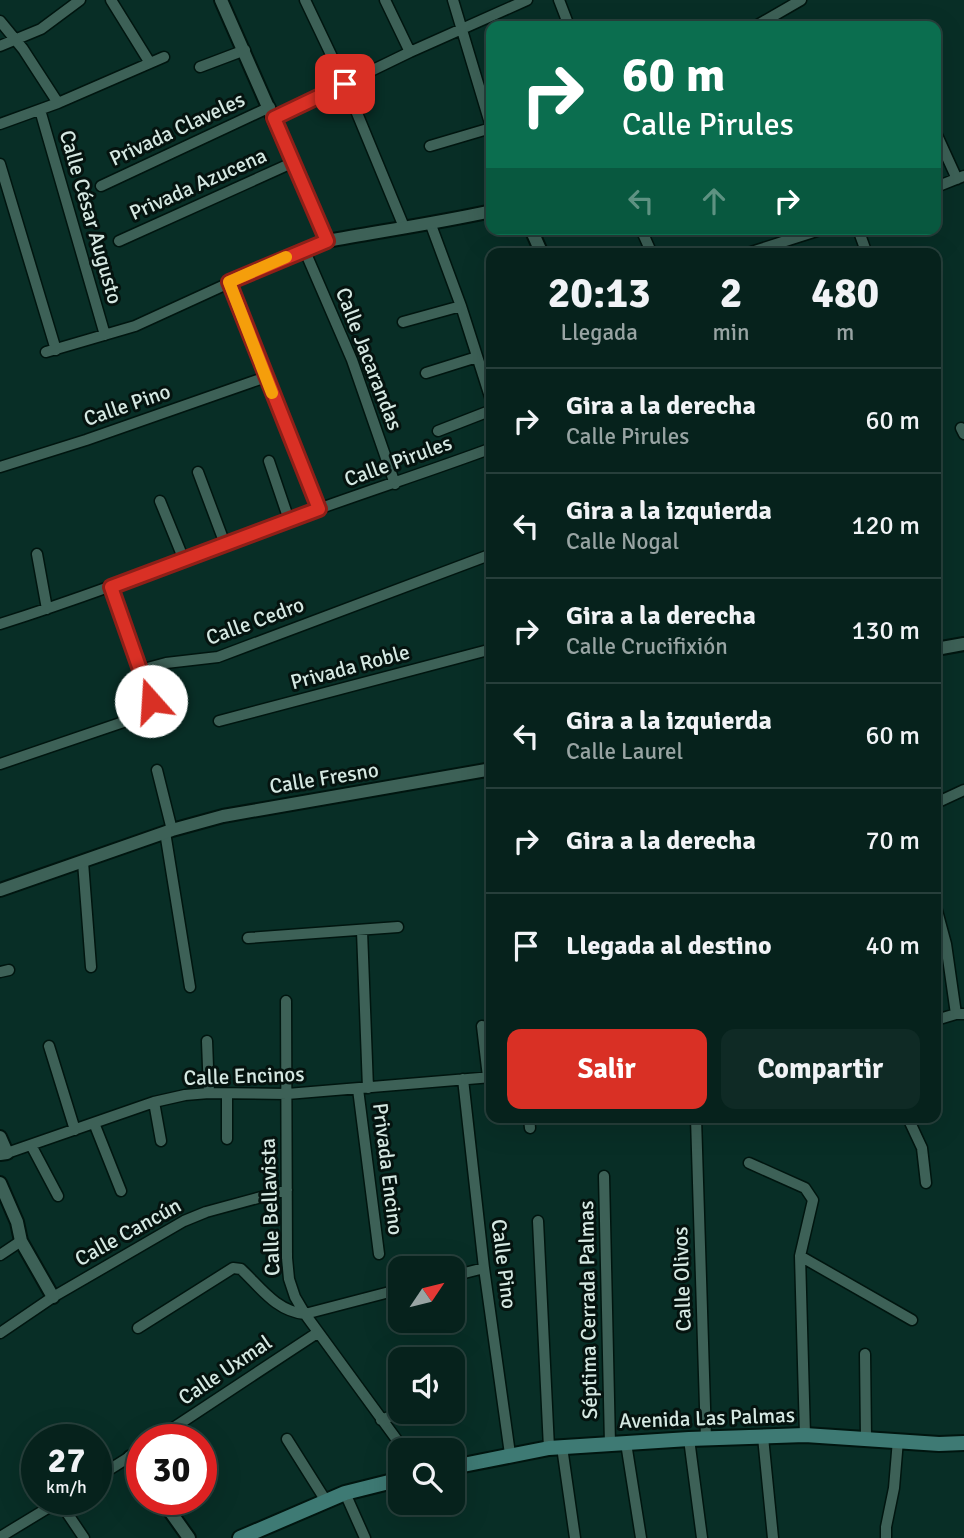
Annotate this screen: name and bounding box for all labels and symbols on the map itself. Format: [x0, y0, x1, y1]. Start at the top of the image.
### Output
pin [315, 54, 375, 114]
street label: Privada Claveles [105, 86, 249, 172]
street label: Calle César Augusto [54, 127, 128, 307]
street label: Privada Azucena [125, 142, 271, 226]
street label: Calle Jacarandas [330, 284, 408, 434]
street label: Calle Pino [80, 378, 174, 432]
street label: Calle Pirules [341, 430, 455, 492]
street label: Calle Cedro [202, 591, 308, 651]
street label: Privada Roble [287, 639, 413, 695]
position arrow [114, 664, 188, 738]
street label: Calle Fresno [268, 757, 380, 799]
street label: Calle Encinos [183, 1061, 305, 1091]
street label: Privada Encino [367, 1101, 409, 1237]
street label: Calle Bellavista [255, 1138, 285, 1276]
street label: Calle Cancún [70, 1192, 186, 1272]
street label: Séptima Cerrada Palmas [573, 1200, 603, 1420]
street label: Calle Pino [486, 1218, 522, 1310]
street label: Calle Olivos [667, 1226, 697, 1332]
north arrow [388, 1256, 466, 1334]
street label: Calle Uxmal [173, 1329, 277, 1411]
street label: Avenida Las Palmas [619, 1402, 795, 1434]
speed limit sign: 30 [126, 1424, 217, 1515]

